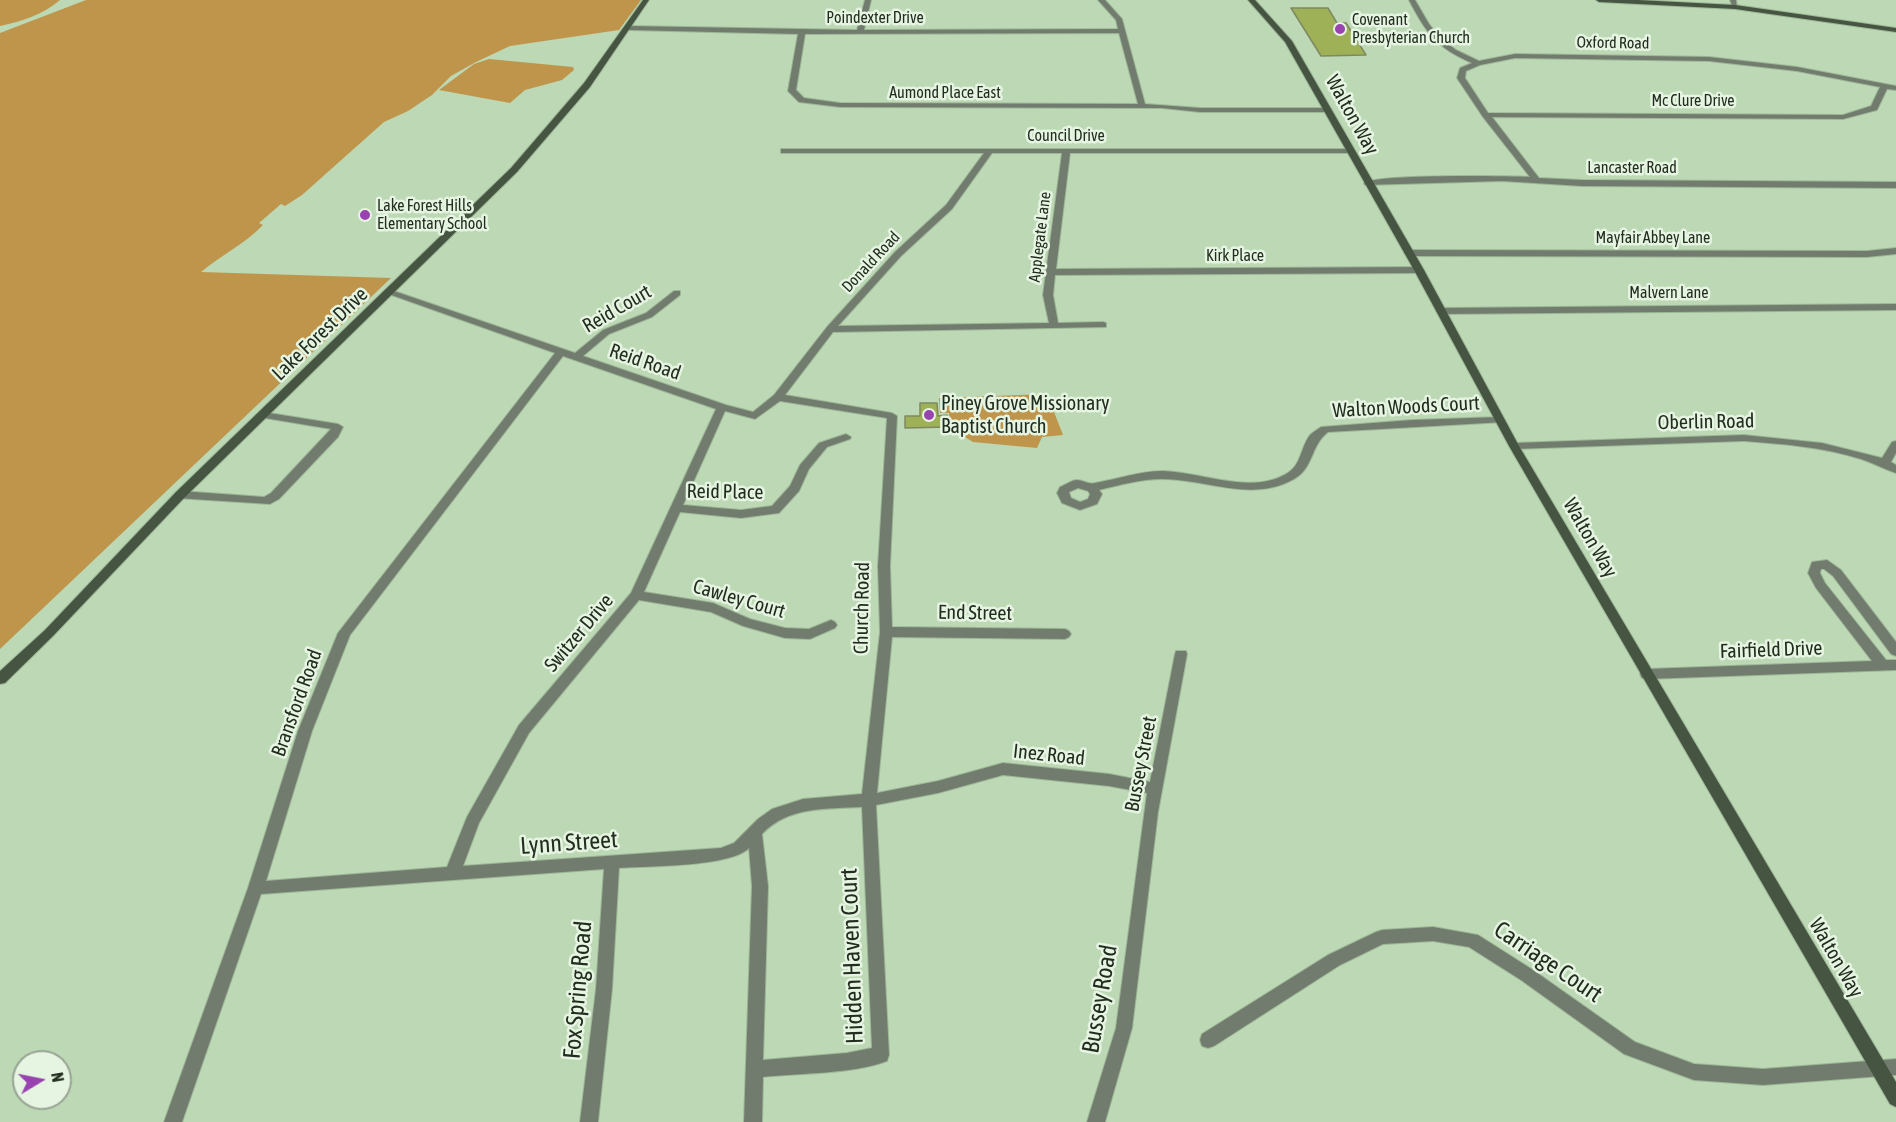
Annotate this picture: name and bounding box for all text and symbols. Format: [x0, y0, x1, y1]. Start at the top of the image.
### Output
street label: Poindexter Drive [826, 8, 924, 28]
place label: Covenant Presbyterian Church [1352, 10, 1470, 48]
marker: Covenant Presbyterian Church [1333, 22, 1347, 36]
street label: Oxford Road [1576, 33, 1650, 53]
street label: Walton Way [1320, 71, 1384, 159]
street label: Aumond Place East [889, 83, 1001, 103]
street label: Mc Clure Drive [1651, 91, 1735, 111]
street label: Council Drive [1027, 126, 1105, 146]
street label: Lancaster Road [1587, 158, 1677, 178]
street label: Applegate Lane [1025, 191, 1055, 283]
place label: Lake Forest Hills Elementary School [377, 196, 487, 234]
marker: Lake Forest Hills Elementary School [358, 208, 372, 222]
street label: Donald Road [838, 228, 904, 296]
street label: Mayfair Abbey Lane [1596, 228, 1710, 248]
street label: Kirk Place [1206, 246, 1264, 266]
street label: Reid Court [578, 280, 656, 338]
street label: Lake Forest Drive [267, 282, 373, 386]
street label: Malvern Lane [1629, 283, 1709, 303]
street label: Reid Road [606, 339, 684, 385]
street label: Walton Woods Court [1332, 391, 1480, 423]
place label: Piney Grove Missionary Baptist Church [941, 392, 1109, 439]
marker: Piney Grove Missionary Baptist Church [922, 408, 936, 422]
street label: Oberlin Road [1657, 409, 1755, 435]
street label: Reid Place [686, 479, 764, 505]
street label: Walton Way [1558, 494, 1622, 582]
street label: Church Road [849, 562, 875, 654]
street label: Cawley Court [690, 574, 788, 624]
street label: Switzer Drive [540, 589, 618, 677]
street label: End Street [938, 600, 1012, 626]
street label: Fairfield Drive [1719, 636, 1823, 664]
street label: Bransford Road [267, 646, 327, 760]
street label: Bussey Street [1120, 714, 1162, 814]
street label: Inez Road [1012, 739, 1086, 771]
street label: Lynn Street [519, 825, 619, 861]
street label: Hidden Haven Court [835, 868, 869, 1044]
street label: Walton Way [1804, 914, 1868, 1002]
street label: Carriage Court [1488, 915, 1608, 1009]
street label: Fox Spring Road [558, 920, 598, 1060]
street label: Bussey Road [1076, 943, 1124, 1055]
north arrow [12, 1050, 72, 1110]
text: N [48, 1071, 67, 1083]

